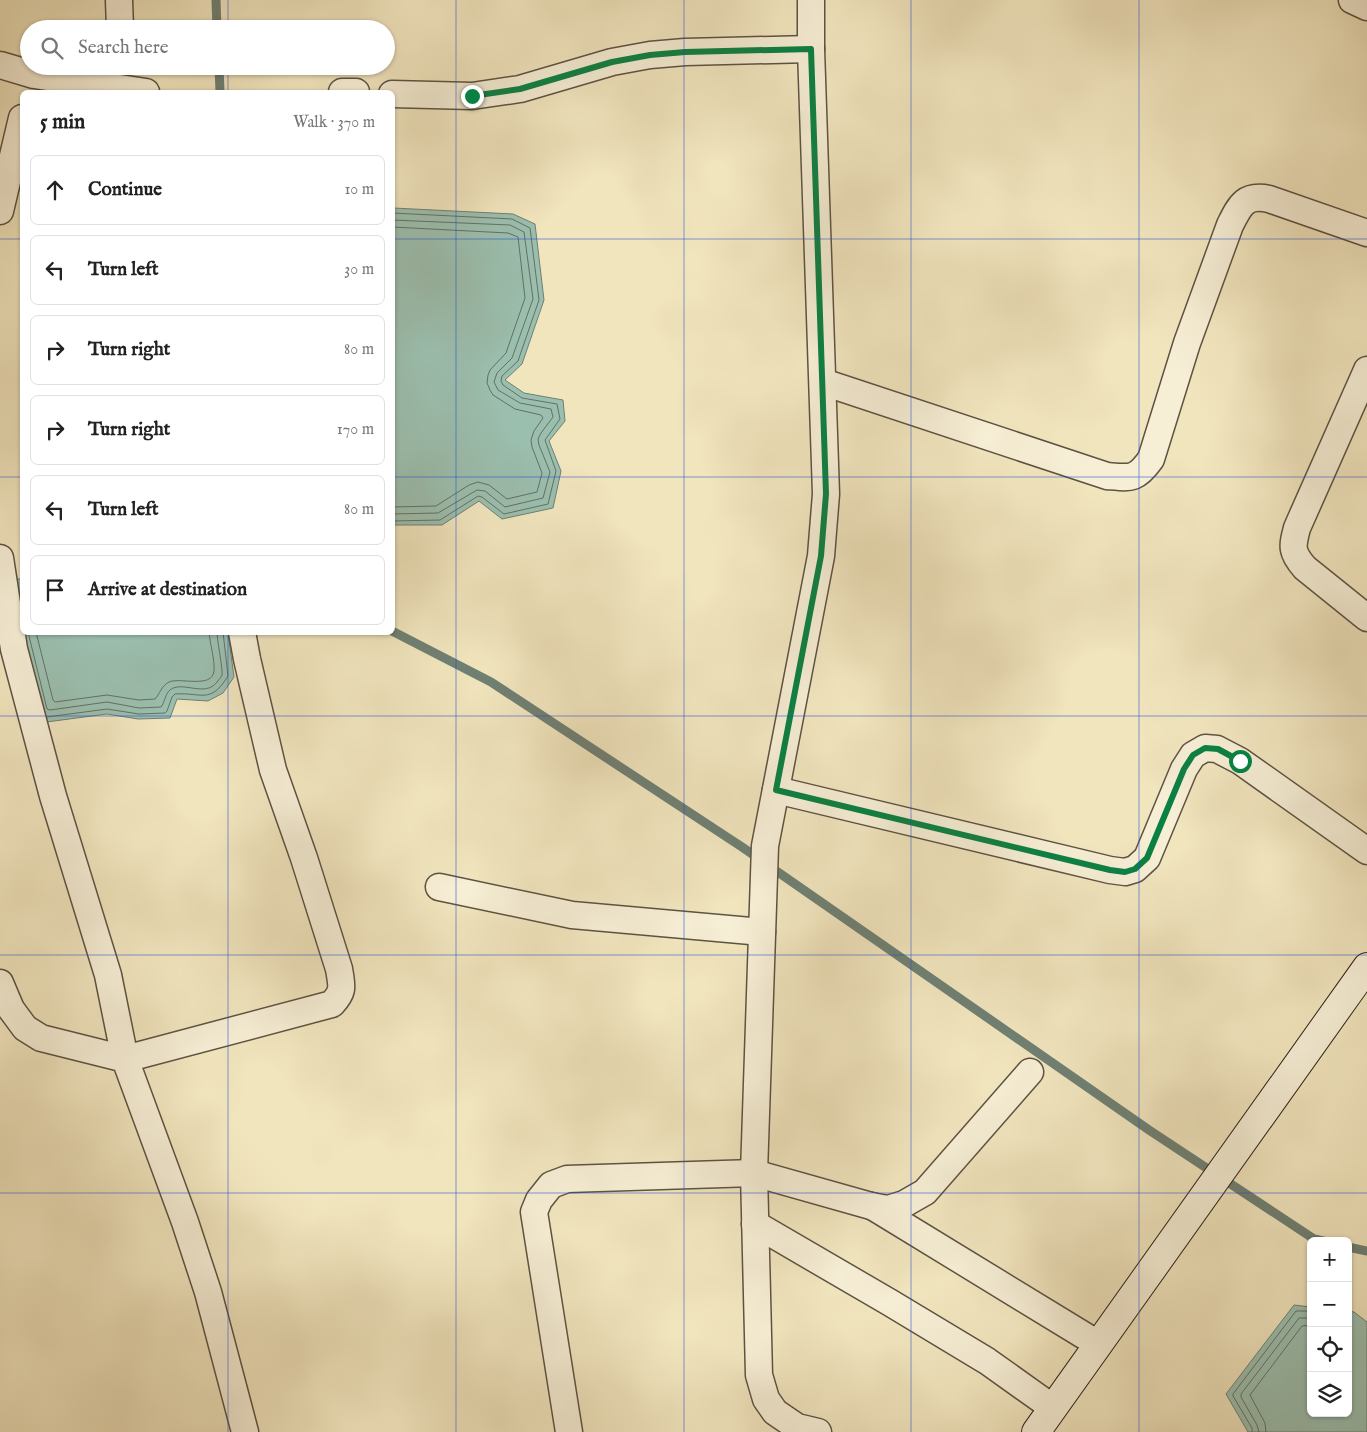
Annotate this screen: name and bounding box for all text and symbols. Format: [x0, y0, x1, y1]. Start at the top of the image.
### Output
search box [20, 20, 395, 75]
icon: search [38, 34, 66, 62]
text: Search here [78, 36, 169, 60]
route end [461, 85, 484, 108]
text: 5 min [40, 109, 85, 136]
text: Walk · 370 m [293, 113, 375, 133]
icon: ahead [41, 176, 69, 204]
text: Continue [88, 178, 162, 202]
text: 10 m [344, 180, 374, 200]
icon: left [41, 256, 69, 284]
text: Turn left [88, 258, 159, 282]
text: 30 m [344, 260, 374, 280]
icon: right [41, 336, 69, 364]
text: Turn right [88, 338, 170, 362]
text: 80 m [344, 340, 374, 360]
icon: right [41, 416, 69, 444]
text: Turn right [88, 418, 170, 442]
text: 170 m [337, 420, 374, 440]
icon: left [41, 496, 69, 524]
text: Turn left [88, 498, 159, 522]
text: 80 m [344, 500, 374, 520]
icon: arrive [41, 576, 69, 604]
text: Arrive at destination [88, 578, 247, 602]
route start [1229, 750, 1252, 773]
map controls [1307, 1237, 1352, 1417]
button: + [1307, 1237, 1352, 1282]
button: − [1307, 1282, 1352, 1327]
button: locate [1307, 1327, 1352, 1372]
button: layers [1307, 1372, 1352, 1417]

